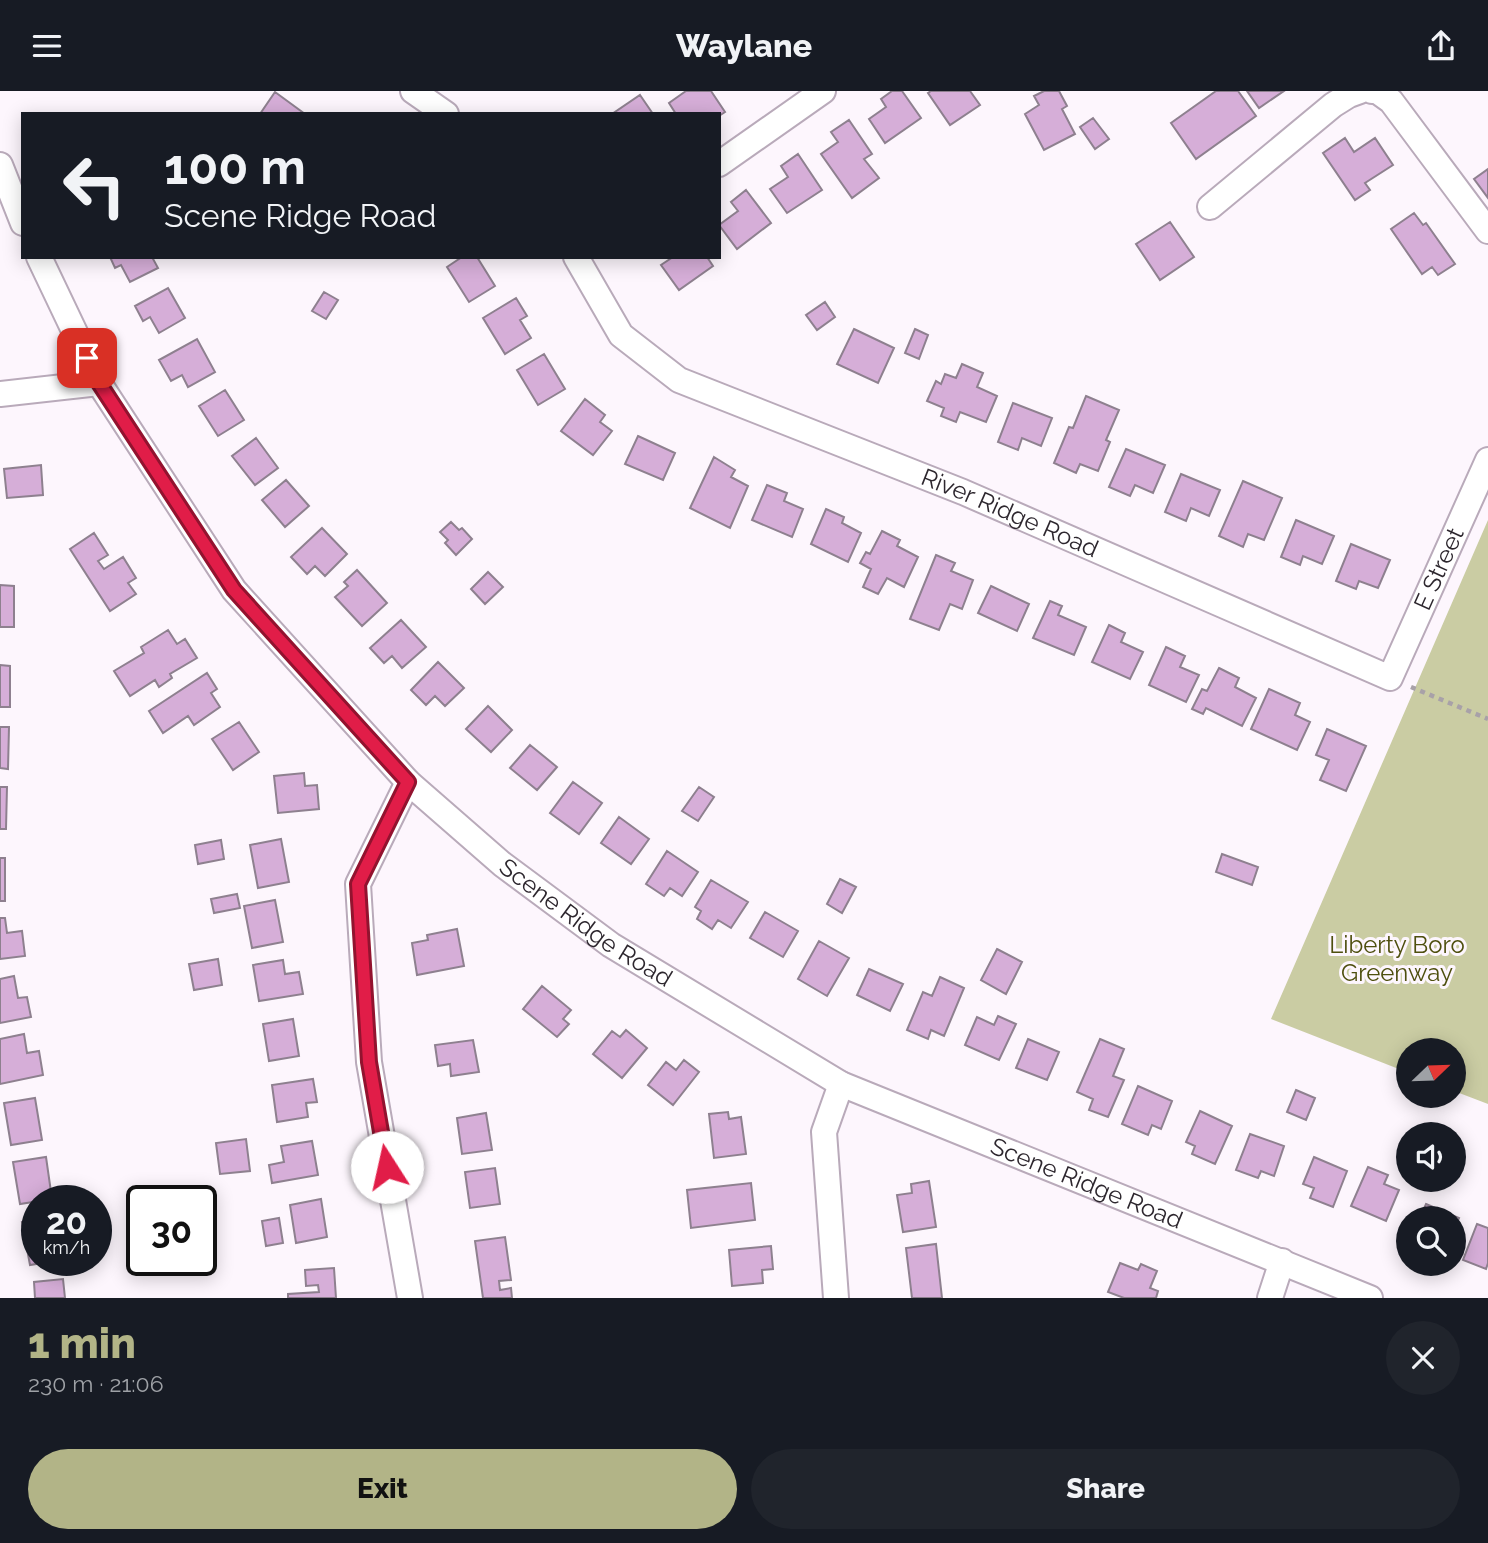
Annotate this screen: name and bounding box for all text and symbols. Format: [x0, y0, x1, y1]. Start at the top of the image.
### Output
icon: menu [28, 27, 66, 65]
text: Waylane [676, 27, 812, 64]
icon: share [1422, 27, 1460, 65]
text: 100 m [164, 138, 306, 195]
icon: left [49, 140, 140, 231]
text: Scene Ridge Road [164, 197, 436, 234]
pin [57, 328, 117, 388]
icon: arrive [68, 339, 106, 377]
street label: River Ridge Road [917, 462, 1103, 563]
street label: E Street [1407, 523, 1470, 615]
street label: Scene Ridge Road [494, 852, 678, 993]
park label: Liberty Boro Greenway [1329, 930, 1465, 987]
north arrow [1396, 1038, 1466, 1108]
map controls [1396, 1038, 1466, 1276]
button: sound [1396, 1122, 1466, 1192]
position arrow [350, 1130, 424, 1204]
street label: Scene Ridge Road [987, 1131, 1187, 1235]
speed limit sign: 30 [126, 1185, 217, 1276]
text: 20 [46, 1201, 87, 1242]
button: search [1396, 1206, 1466, 1276]
text: km/h [43, 1237, 90, 1258]
text: 1 min [28, 1319, 136, 1368]
button: close [1386, 1321, 1460, 1395]
text: 230 m · 21:06 [28, 1370, 164, 1397]
button: Exit [28, 1449, 737, 1529]
button: Share [751, 1449, 1460, 1529]

